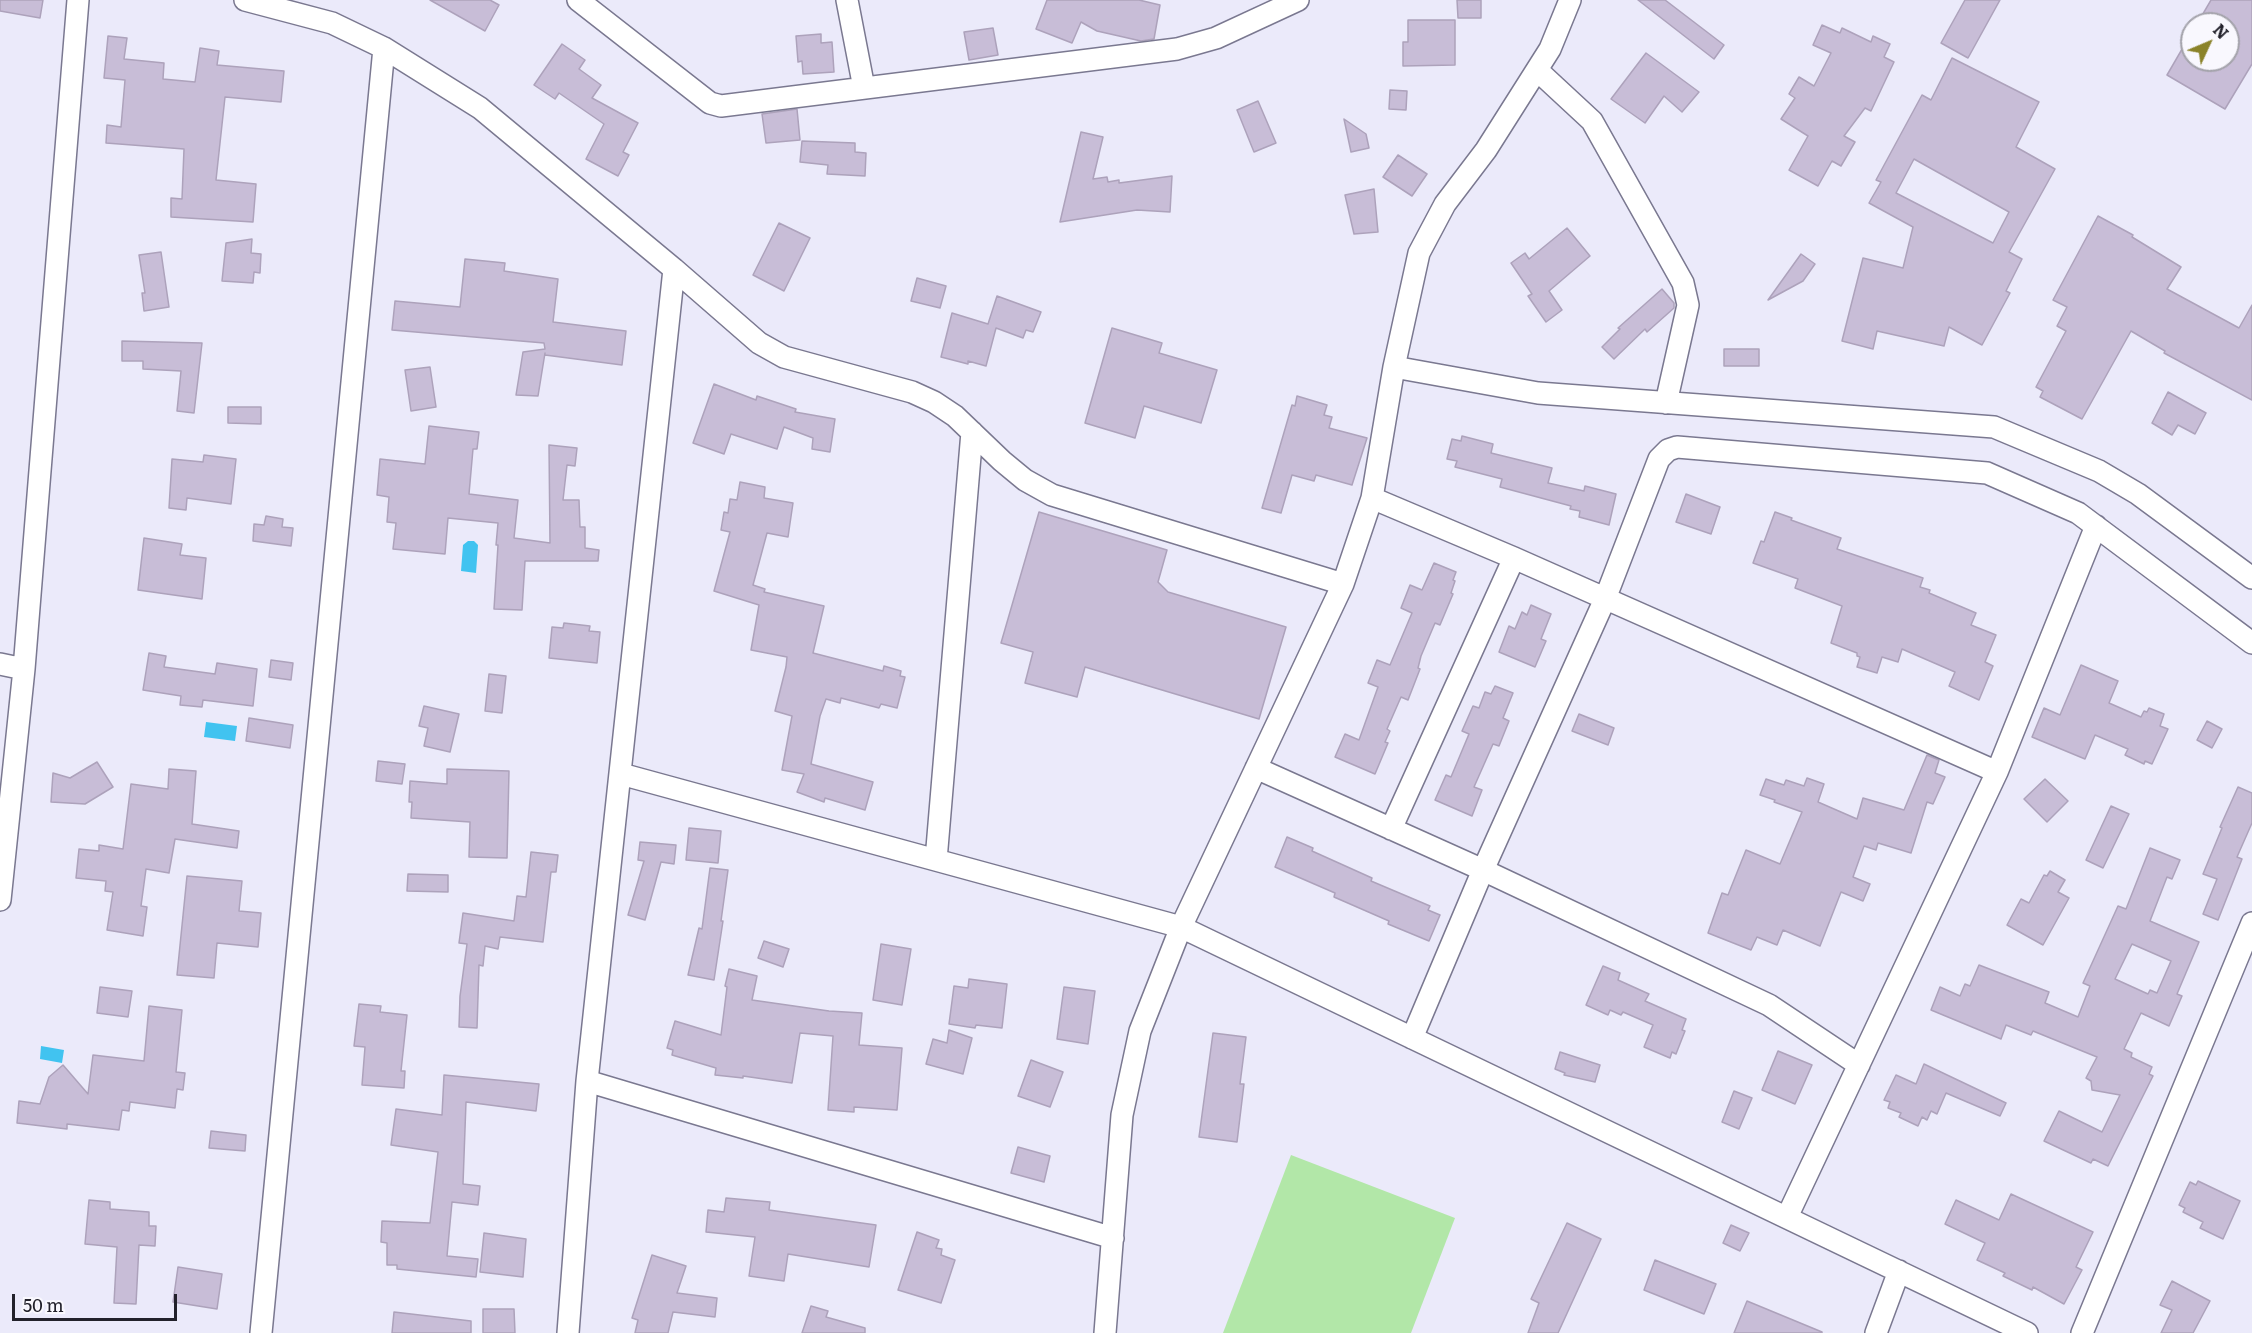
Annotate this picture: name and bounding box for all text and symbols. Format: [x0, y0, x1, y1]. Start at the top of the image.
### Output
north arrow [2180, 12, 2240, 72]
text: N [2208, 18, 2235, 44]
scale bar [15, 1282, 180, 1320]
text: 50 m [23, 1291, 64, 1318]

